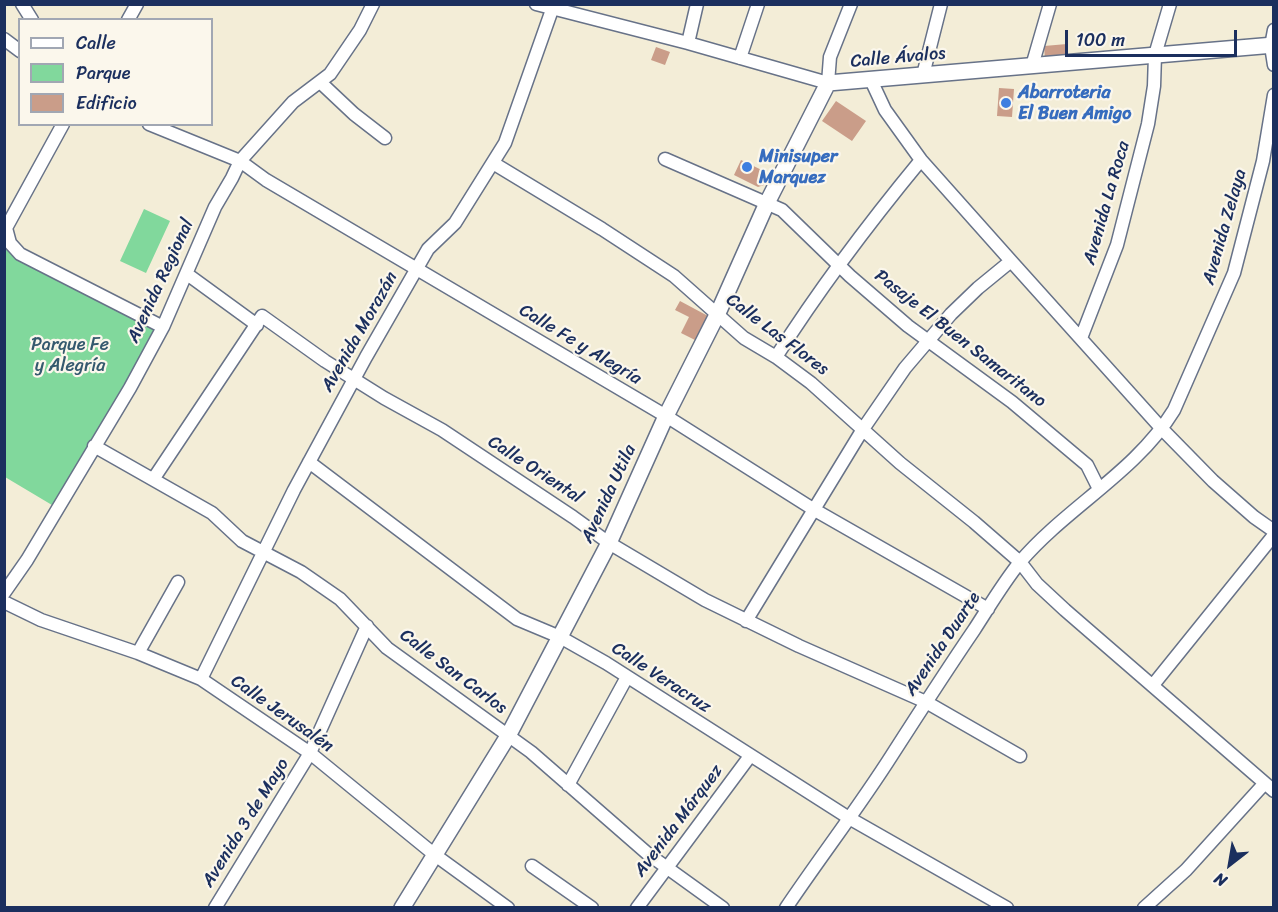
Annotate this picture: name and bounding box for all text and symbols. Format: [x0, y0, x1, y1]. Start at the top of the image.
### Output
legend [18, 18, 213, 126]
scale bar [1068, 18, 1240, 56]
text: 100 m [1076, 24, 1125, 56]
text: Calle [76, 27, 116, 59]
street label: Calle Ávalos [850, 43, 946, 73]
text: Parque [76, 57, 130, 89]
place label: Abarroteria El Buen Amigo [1018, 82, 1131, 124]
text: Edificio [76, 87, 137, 119]
marker: Abarroteria El Buen Amigo [999, 96, 1013, 110]
street label: Avenida La Roca [1079, 139, 1135, 267]
place label: Minisuper Marquez [759, 146, 837, 188]
marker: Minisuper Marquez [740, 160, 754, 174]
street label: Avenida Zelaya [1198, 167, 1252, 287]
street label: Avenida Regional [123, 216, 199, 346]
street label: Pasaje El Buen Samaritano [870, 265, 1050, 413]
street label: Avenida Morazán [317, 268, 403, 396]
street label: Calle Las Flores [721, 289, 833, 381]
street label: Calle Fe y Alegría [515, 300, 645, 390]
park label: Parque Fe y Alegría [31, 334, 109, 376]
street label: Calle Oriental [483, 431, 587, 509]
street label: Avenida Utila [577, 441, 641, 547]
street label: Avenida Duarte [900, 588, 986, 700]
street label: Calle San Carlos [395, 625, 511, 719]
street label: Calle Veracruz [607, 638, 715, 718]
street label: Calle Jerusalén [226, 671, 338, 757]
street label: Avenida 3 de Mayo [198, 755, 294, 891]
street label: Avenida Márquez [630, 761, 728, 881]
north arrow [1200, 834, 1260, 894]
text: N [1208, 865, 1233, 895]

